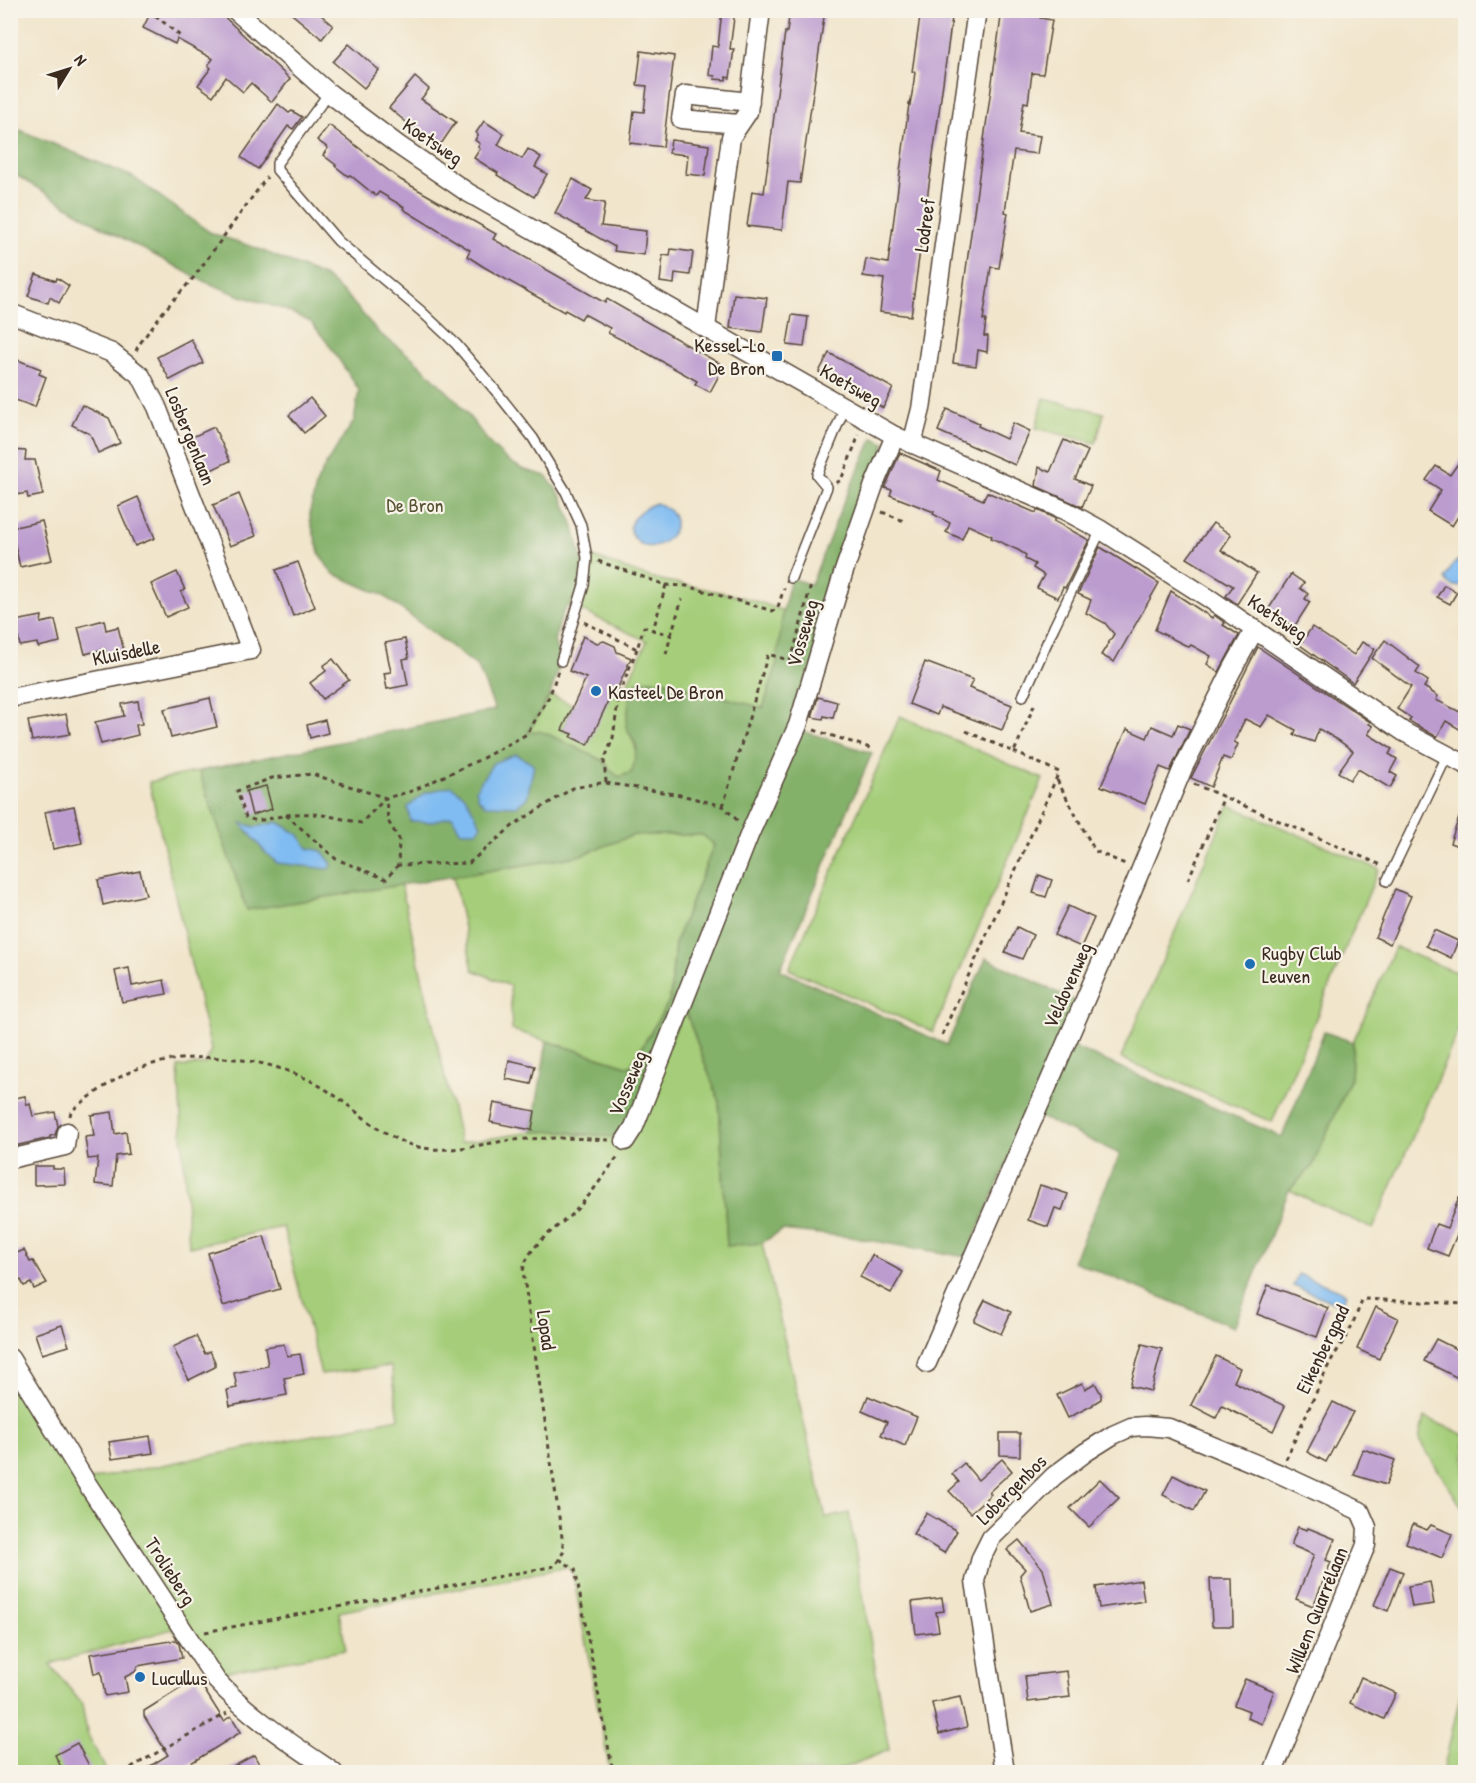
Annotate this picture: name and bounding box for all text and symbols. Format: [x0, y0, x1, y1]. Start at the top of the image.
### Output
north arrow [39, 39, 99, 99]
text: N [70, 50, 92, 70]
street label: Koetsweg [398, 111, 468, 171]
street label: Lodreef [907, 196, 941, 254]
place label: Kessel-Lo De Bron [694, 331, 765, 381]
marker: Kessel-Lo De Bron [770, 349, 784, 363]
street label: Koetsweg [815, 357, 887, 414]
street label: Losbergenlaan [159, 383, 223, 489]
park label: De Bron [387, 491, 444, 518]
street label: Koetsweg [1243, 587, 1313, 647]
street label: Vosseweg [780, 596, 824, 670]
street label: Kluisdelle [90, 632, 162, 672]
place label: Kasteel De Bron [608, 678, 724, 705]
marker: Kasteel De Bron [589, 684, 603, 698]
street label: Veldovenweg [1036, 938, 1098, 1032]
place label: Rugby Club Leuven [1262, 939, 1342, 989]
marker: Rugby Club Leuven [1243, 957, 1257, 971]
street label: Vosseweg [601, 1046, 653, 1120]
street label: Eikenbergpad [1289, 1300, 1355, 1398]
street label: Lopad [531, 1308, 563, 1352]
street label: Lobergenbos [970, 1448, 1052, 1530]
street label: Trolieberg [139, 1532, 203, 1610]
street label: Willem Quarrélaan [1278, 1543, 1354, 1677]
place label: Lucullus [152, 1664, 208, 1691]
marker: Lucullus [133, 1670, 147, 1684]

